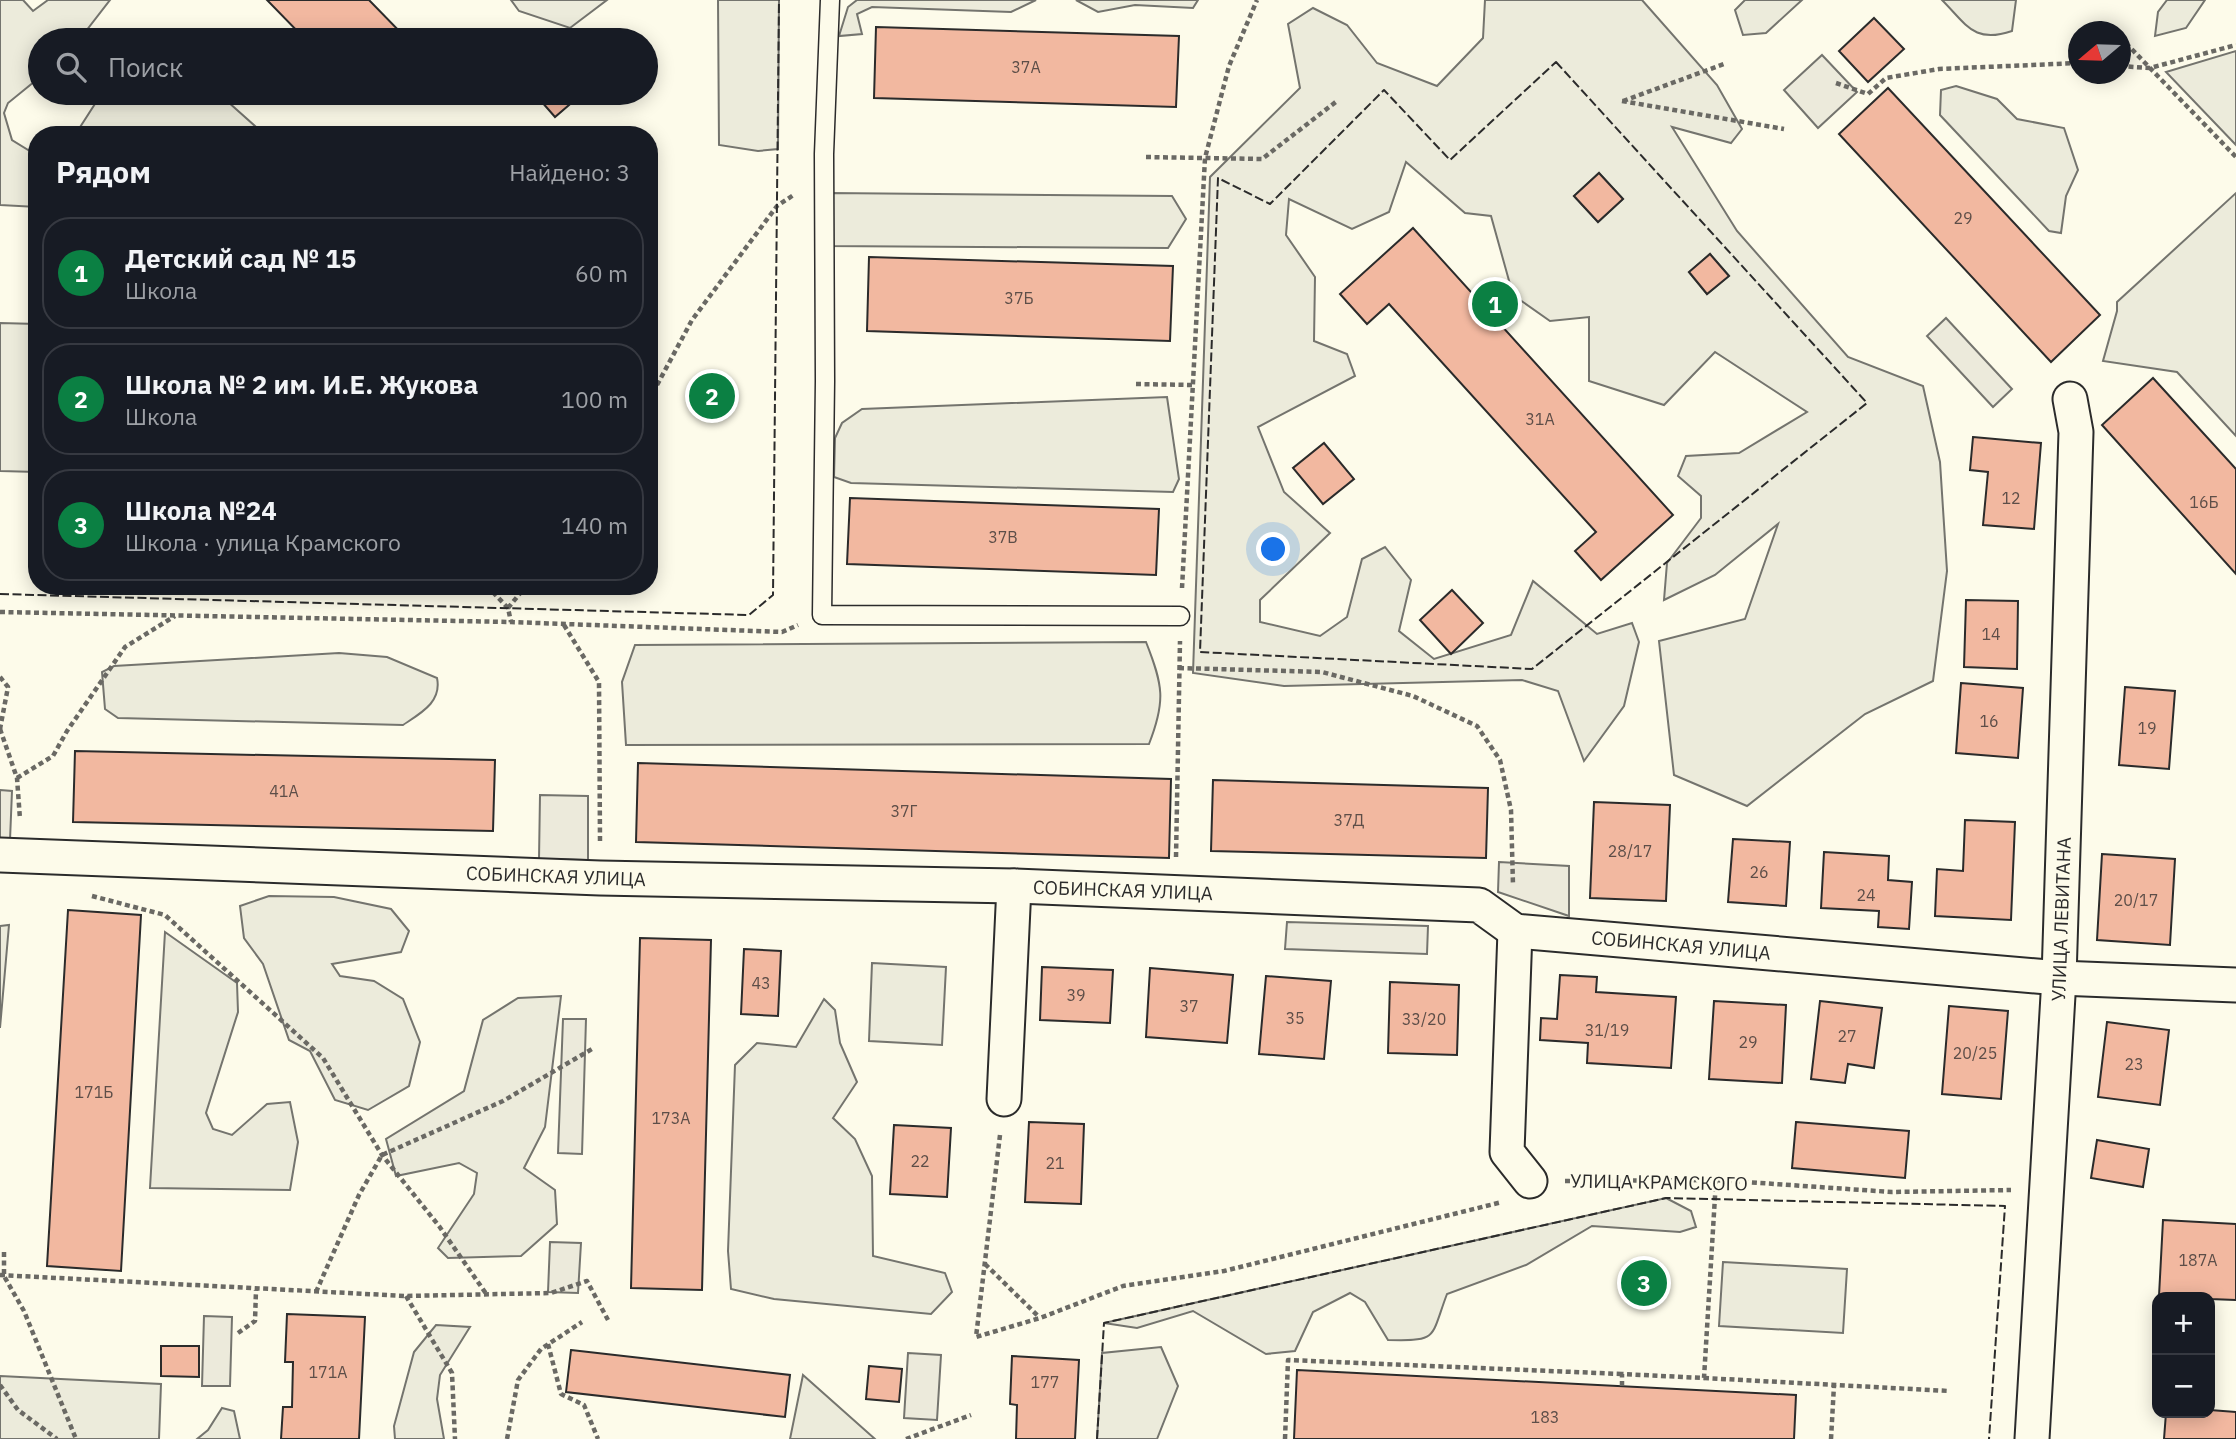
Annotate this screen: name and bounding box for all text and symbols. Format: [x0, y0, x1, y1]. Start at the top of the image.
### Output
north arrow [2068, 21, 2131, 84]
search box [28, 28, 658, 105]
icon: search [52, 48, 90, 86]
text: Поиск [108, 50, 183, 84]
house number: 37А [1011, 57, 1041, 77]
text: Рядом [56, 152, 151, 191]
text: Найдено: 3 [509, 157, 630, 187]
house number: 29 [1953, 208, 1973, 228]
text: Детский сад № 15 [125, 241, 356, 275]
text: 1 [74, 258, 88, 288]
text: 60 m [575, 258, 628, 288]
text: Школа [125, 275, 197, 305]
pin: 1 [1472, 278, 1518, 330]
house number: 37Б [1004, 288, 1034, 308]
text: Школа № 2 им. И.Е. Жукова [125, 367, 478, 401]
pin: 2 [689, 370, 735, 422]
text: 2 [74, 384, 88, 414]
text: 100 m [561, 384, 628, 414]
text: Школа [125, 401, 197, 431]
house number: 31А [1525, 409, 1555, 429]
house number: 12 [2001, 488, 2021, 508]
house number: 16Б [2189, 492, 2219, 512]
text: Школа №24 [125, 493, 277, 527]
text: 3 [74, 510, 88, 540]
text: 140 m [561, 510, 628, 540]
text: Школа · улица Крамского [125, 527, 401, 557]
house number: 37В [988, 527, 1018, 547]
your location [1256, 532, 1290, 566]
house number: 14 [1981, 624, 2001, 644]
house number: 16 [1979, 711, 1999, 731]
house number: 19 [2137, 718, 2157, 738]
house number: 41А [269, 781, 299, 801]
house number: 37Г [890, 801, 918, 821]
house number: 37Д [1334, 810, 1365, 830]
street label: УЛИЦА ЛЕВИТАНА [2046, 836, 2076, 1002]
house number: 28/17 [1608, 841, 1652, 861]
street label: СОБИНСКАЯ УЛИЦА [466, 861, 646, 891]
house number: 26 [1749, 862, 1769, 882]
street label: СОБИНСКАЯ УЛИЦА [1033, 875, 1213, 905]
house number: 24 [1856, 885, 1876, 905]
house number: 20/17 [2114, 890, 2158, 910]
street label: СОБИНСКАЯ УЛИЦА [1590, 925, 1772, 965]
house number: 43 [751, 973, 771, 993]
house number: 39 [1066, 985, 1086, 1005]
house number: 37 [1179, 996, 1199, 1016]
house number: 35 [1285, 1008, 1305, 1028]
house number: 33/20 [1402, 1009, 1446, 1029]
house number: 31/19 [1585, 1020, 1629, 1040]
house number: 27 [1837, 1026, 1857, 1046]
house number: 29 [1738, 1032, 1758, 1052]
house number: 20/25 [1953, 1043, 1997, 1063]
house number: 23 [2124, 1054, 2144, 1074]
house number: 171Б [75, 1082, 113, 1102]
house number: 173А [651, 1108, 691, 1128]
house number: 22 [910, 1151, 930, 1171]
house number: 21 [1045, 1153, 1065, 1173]
street label: УЛИЦА КРАМСКОГО [1570, 1168, 1748, 1196]
house number: 187А [2178, 1250, 2218, 1270]
pin: 3 [1621, 1257, 1667, 1309]
map controls [2152, 1292, 2215, 1418]
button: + [2152, 1292, 2215, 1355]
button: − [2152, 1355, 2215, 1418]
house number: 171А [308, 1362, 348, 1382]
house number: 177 [1031, 1372, 1059, 1392]
house number: 183 [1531, 1407, 1559, 1427]

